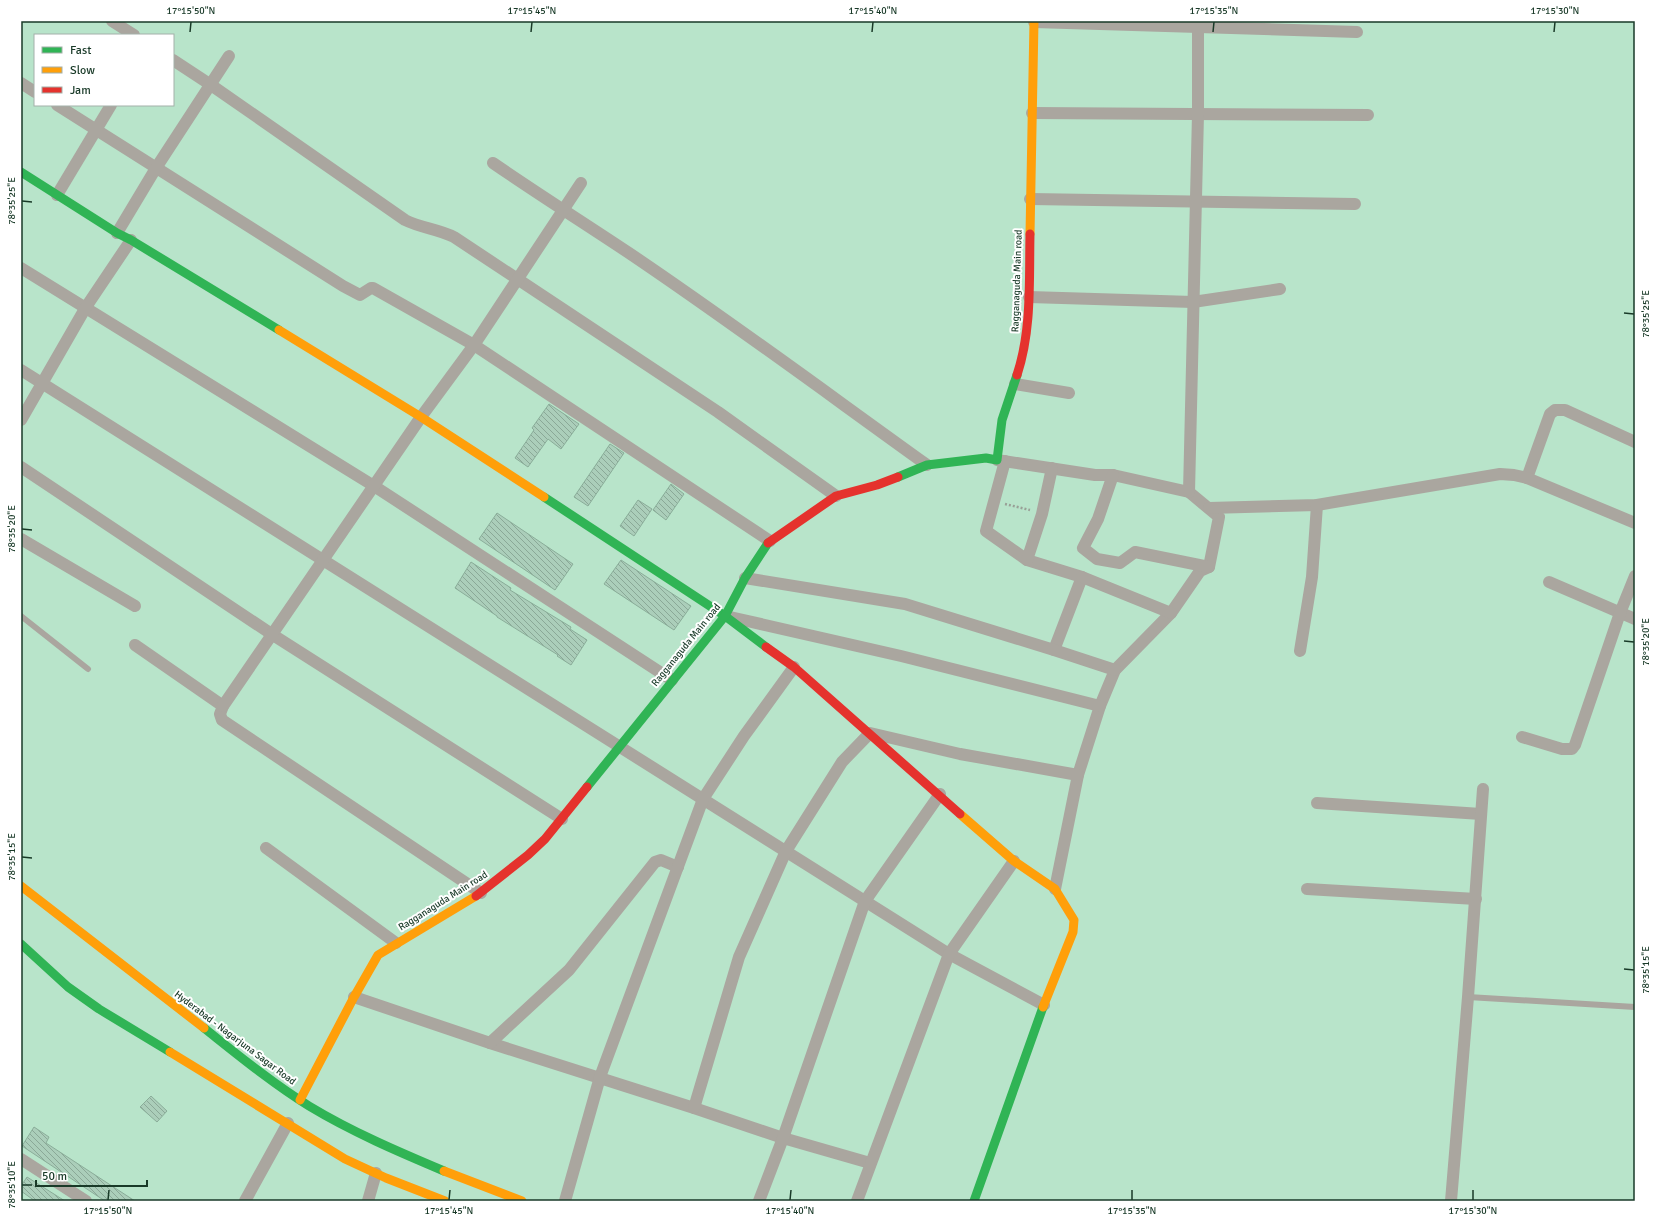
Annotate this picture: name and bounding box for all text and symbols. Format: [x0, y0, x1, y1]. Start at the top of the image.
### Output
text: 17°15'50"N [167, 5, 215, 17]
text: 17°15'45"N [508, 5, 556, 17]
text: 17°15'40"N [849, 5, 897, 17]
text: 17°15'35"N [1190, 5, 1238, 17]
text: 17°15'30"N [1531, 5, 1579, 17]
legend [34, 34, 174, 106]
text: Fast [70, 43, 91, 58]
text: Slow [70, 63, 95, 78]
text: Jam [70, 83, 91, 98]
text: 78°35'25"E [6, 177, 18, 225]
street label: Ragganaguda Main road [1009, 229, 1025, 333]
text: 78°35'25"E [1640, 290, 1652, 338]
text: 78°35'20"E [6, 505, 18, 553]
street label: Ragganaguda Main road [649, 601, 723, 689]
text: 78°35'20"E [1640, 618, 1652, 666]
text: 78°35'15"E [6, 833, 18, 881]
street label: Ragganaguda Main road [396, 869, 490, 933]
text: 78°35'15"E [1640, 946, 1652, 994]
street label: Hyderabad - Nagarjuna Sagar Road [172, 988, 298, 1088]
text: 78°35'10"E [6, 1161, 18, 1209]
scale bar [36, 1162, 147, 1188]
text: 50 m [42, 1169, 67, 1184]
text: 17°15'50"N [84, 1205, 132, 1217]
text: 17°15'45"N [425, 1205, 473, 1217]
text: 17°15'40"N [766, 1205, 814, 1217]
text: 17°15'35"N [1108, 1205, 1156, 1217]
text: 17°15'30"N [1449, 1205, 1497, 1217]

